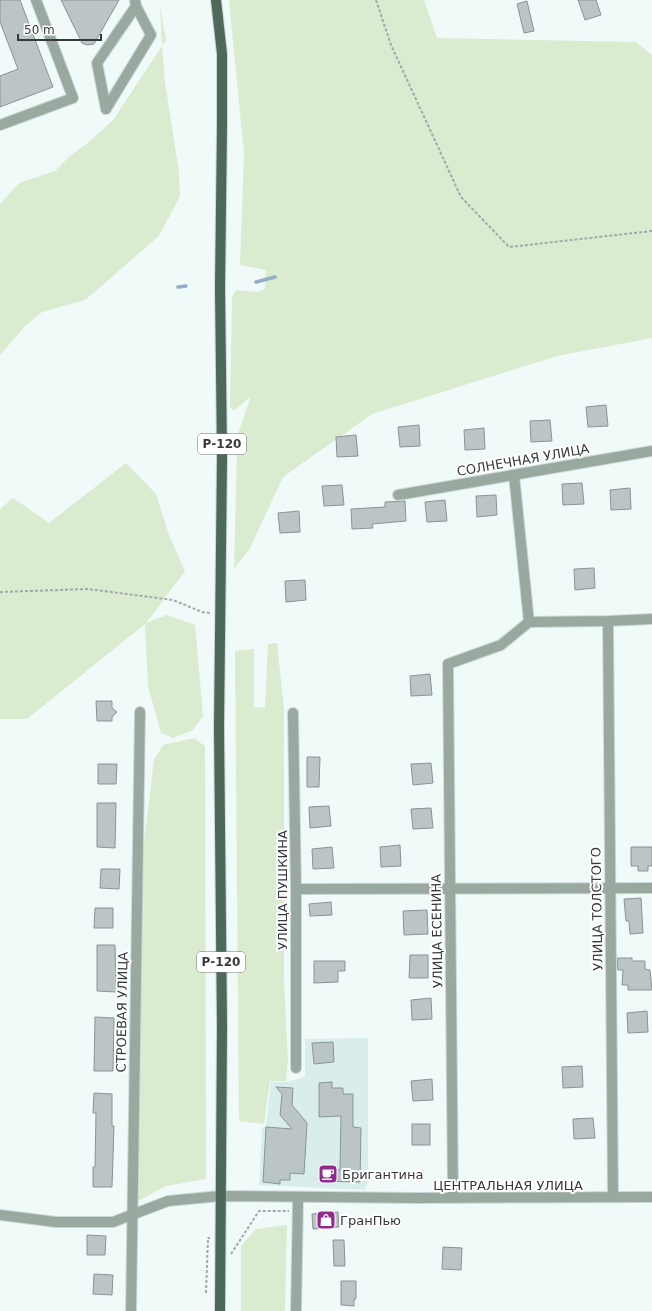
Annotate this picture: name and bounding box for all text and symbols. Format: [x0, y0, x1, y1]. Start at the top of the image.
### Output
scale bar [18, 16, 101, 42]
text: 50 m [24, 23, 55, 37]
road number: Р-120 [198, 434, 246, 454]
street label: СОЛНЕЧНАЯ УЛИЦА [456, 441, 590, 479]
street label: УЛИЦА ПУШКИНА [275, 830, 290, 950]
street label: УЛИЦА ТОЛСТОГО [588, 847, 606, 971]
street label: УЛИЦА ЕСЕНИНА [429, 874, 445, 988]
street label: СТРОЕВАЯ УЛИЦА [113, 951, 131, 1072]
road number: Р-120 [197, 952, 245, 972]
cafe icon: Бригантина [317, 1163, 339, 1185]
place label: Бригантина [342, 1167, 423, 1182]
street label: ЦЕНТРАЛЬНАЯ УЛИЦА [433, 1178, 583, 1193]
shop icon: ГранПью [315, 1209, 337, 1231]
place label: ГранПью [340, 1213, 401, 1228]

